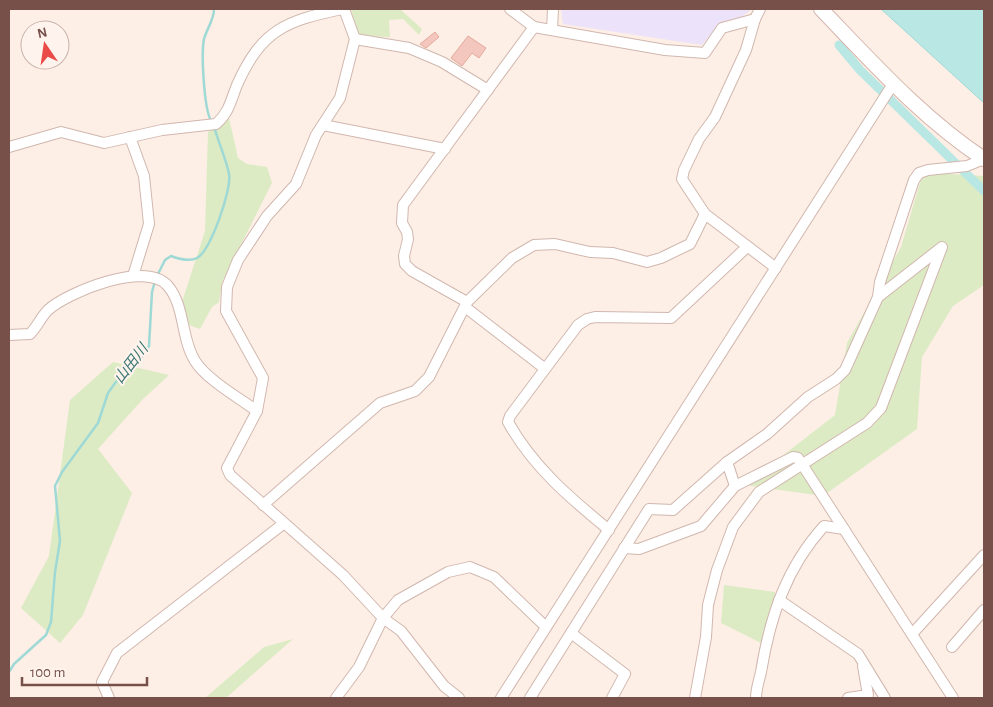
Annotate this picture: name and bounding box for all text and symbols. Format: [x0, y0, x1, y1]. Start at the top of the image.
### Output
north arrow [20, 20, 70, 70]
text: N [36, 25, 49, 41]
water label: 山田川 [110, 339, 152, 386]
scale bar [22, 654, 148, 686]
text: 100 m [30, 665, 65, 680]

